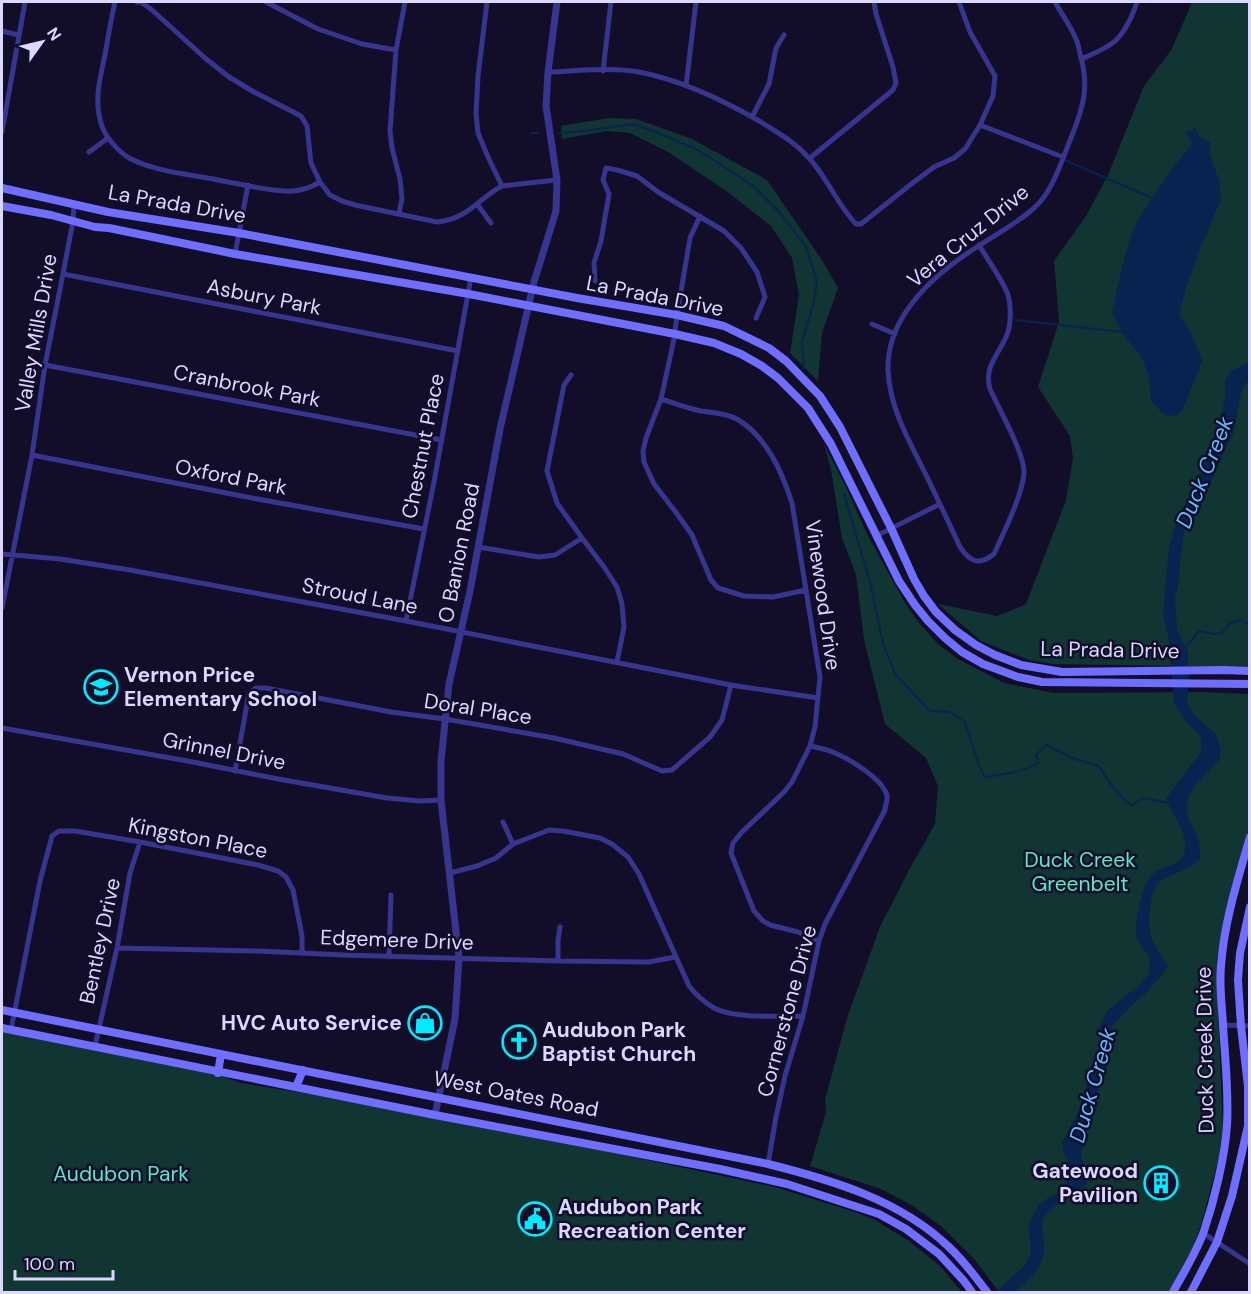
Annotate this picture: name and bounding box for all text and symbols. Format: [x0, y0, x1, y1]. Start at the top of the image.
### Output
north arrow [12, 12, 72, 72]
text: N [42, 23, 66, 45]
street label: La Prada Drive [106, 178, 248, 230]
street label: Vera Cruz Drive [901, 178, 1035, 294]
street label: Valley Mills Drive [8, 252, 64, 414]
street label: La Prada Drive [584, 269, 726, 323]
street label: Asbury Park [204, 272, 324, 322]
street label: Cranbrook Park [171, 358, 323, 414]
street label: Chestnut Place [395, 371, 451, 521]
water label: Duck Creek [1169, 411, 1240, 532]
street label: Oxford Park [173, 452, 290, 502]
street label: O Banion Road [432, 481, 486, 625]
street label: Vinewood Drive [799, 518, 847, 672]
street label: Stroud Lane [300, 571, 420, 621]
street label: La Prada Drive [1040, 635, 1180, 665]
place label: Vernon Price Elementary School [124, 661, 317, 713]
school or university icon: Vernon Price Elementary School [83, 669, 119, 705]
street label: Doral Place [422, 687, 534, 731]
street label: Grinnel Drive [160, 725, 288, 777]
street label: Kingston Place [126, 811, 270, 865]
park label: Duck Creek Greenbelt [1024, 846, 1136, 898]
street label: Bentley Drive [73, 875, 127, 1007]
street label: Cornerstone Drive [751, 922, 823, 1100]
street label: Edgemere Drive [320, 923, 474, 957]
street label: Duck Creek Drive [1190, 966, 1220, 1134]
shop icon: HVC Auto Service [407, 1005, 443, 1041]
place label: HVC Auto Service [221, 1009, 402, 1037]
place label: Audubon Park Baptist Church [542, 1016, 696, 1068]
church icon: Audubon Park Baptist Church [501, 1024, 537, 1060]
water label: Duck Creek [1062, 1024, 1123, 1146]
street label: West Oates Road [431, 1064, 601, 1124]
place label: Gatewood Pavilion [1032, 1157, 1138, 1209]
park label: Audubon Park [53, 1160, 189, 1188]
building icon: Gatewood Pavilion [1143, 1165, 1179, 1201]
place label: Audubon Park Recreation Center [558, 1193, 746, 1245]
public building icon: Audubon Park Recreation Center [517, 1201, 553, 1237]
scale bar [15, 1243, 112, 1281]
text: 100 m [24, 1252, 75, 1276]

